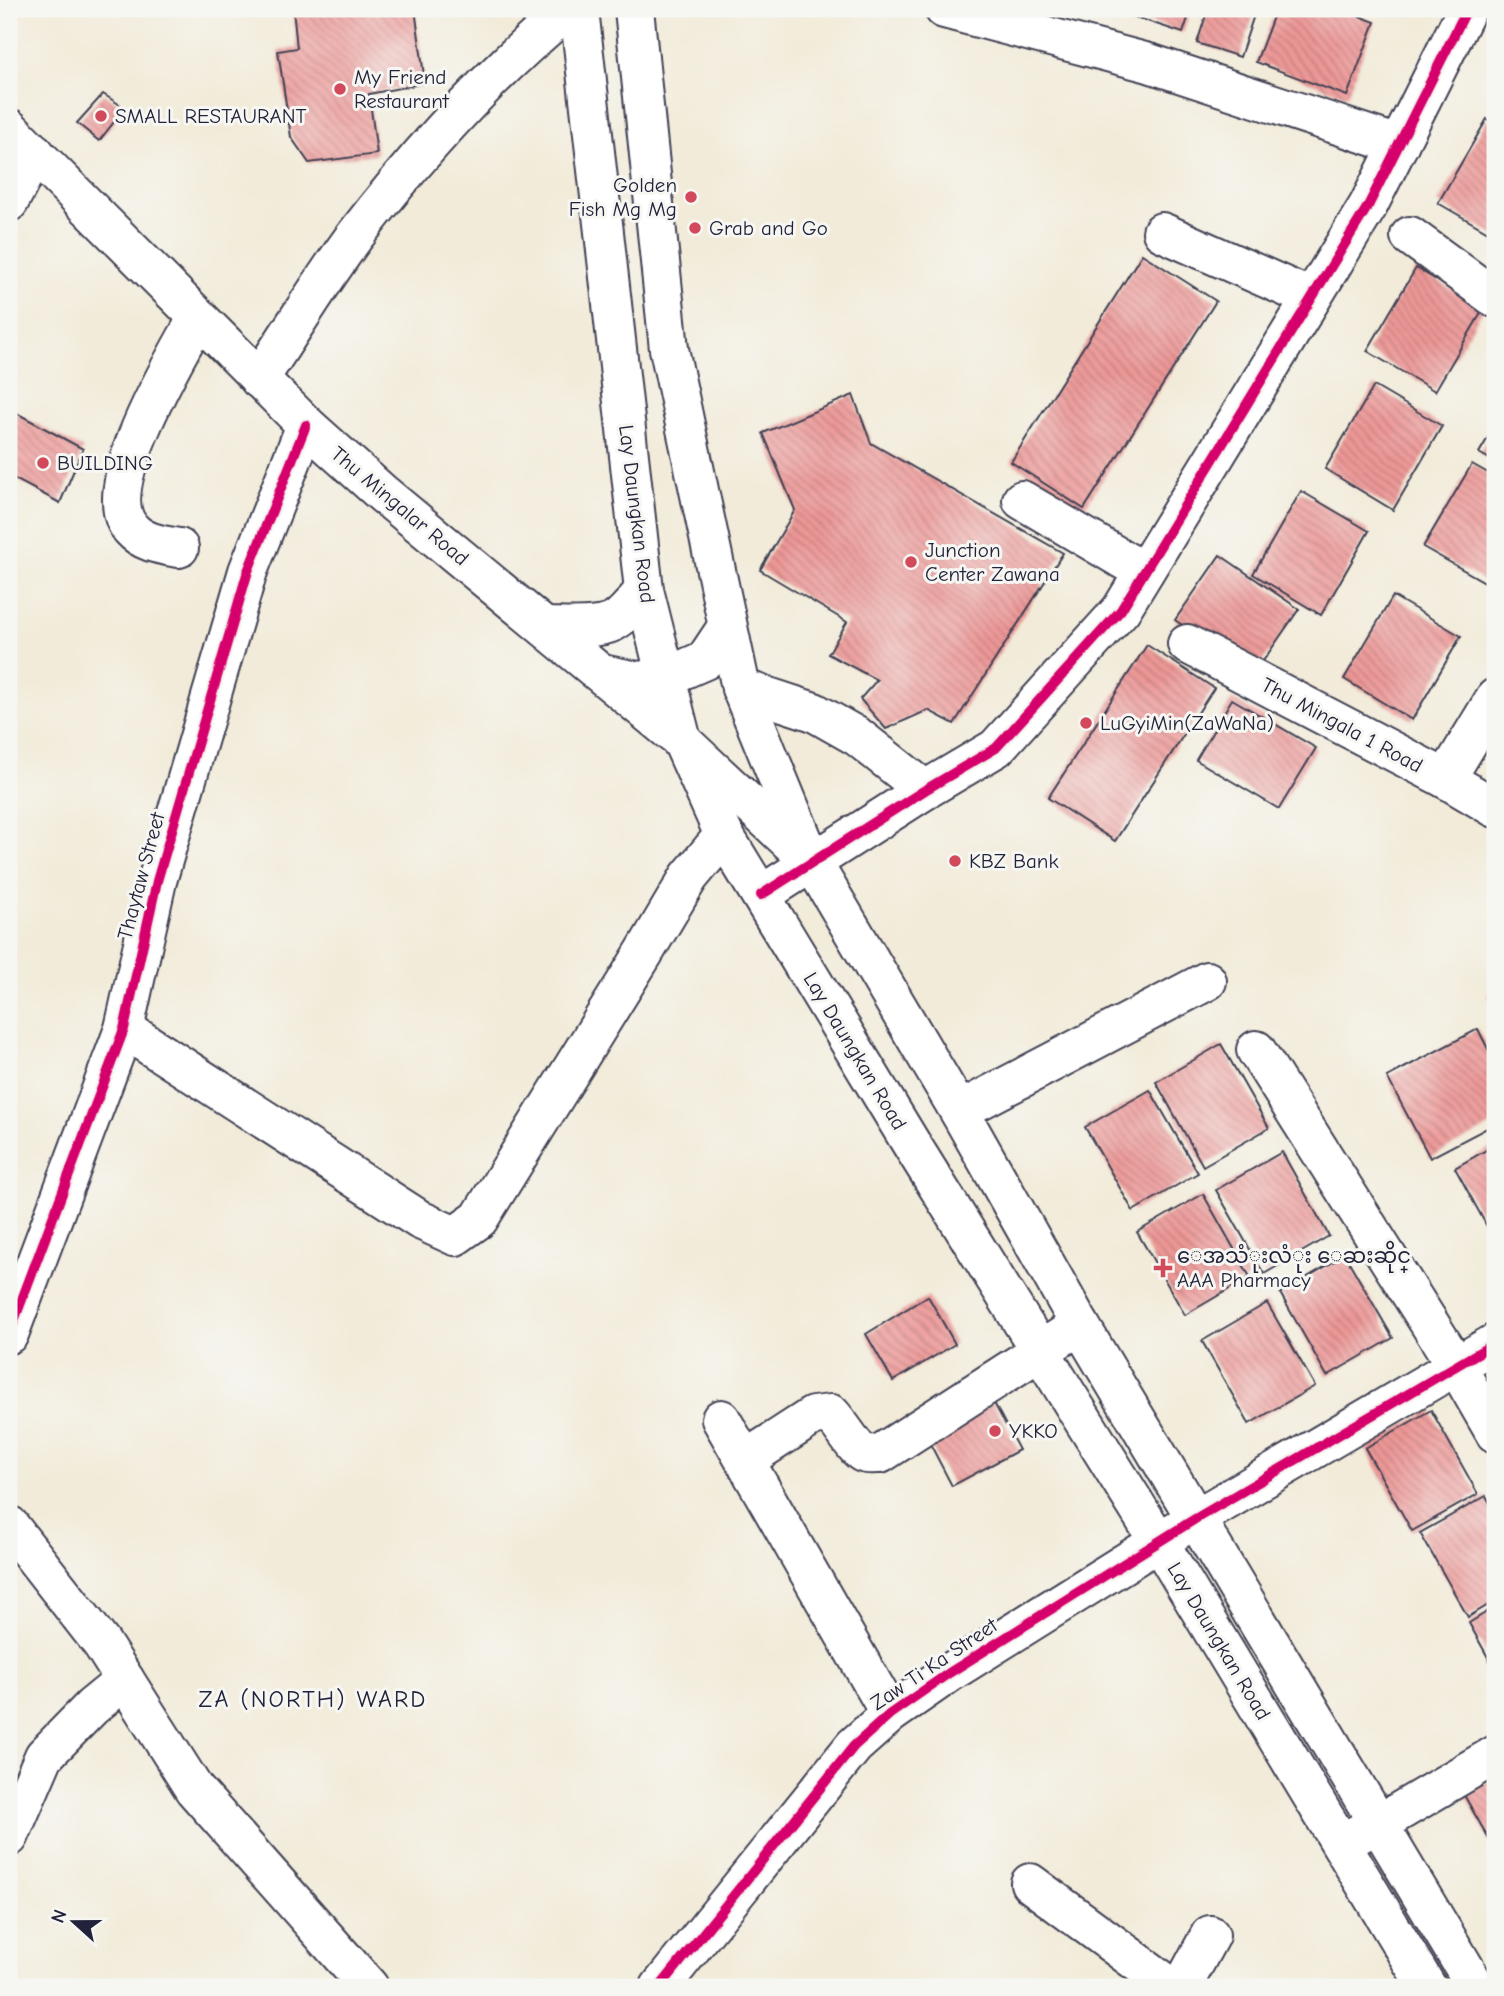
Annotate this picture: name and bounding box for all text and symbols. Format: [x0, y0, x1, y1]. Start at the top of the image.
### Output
place label: My Friend Restaurant [354, 65, 450, 113]
marker: My Friend Restaurant [332, 81, 348, 97]
place label: SMALL RESTAURANT [115, 104, 307, 128]
marker: SMALL RESTAURANT [93, 108, 109, 124]
place label: Golden Fish Mg Mg [569, 173, 677, 221]
marker: Golden Fish Mg Mg [683, 189, 699, 205]
place label: Grab and Go [709, 216, 828, 240]
marker: Grab and Go [687, 220, 703, 236]
street label: Lay Daungkan Road [614, 423, 660, 605]
street label: Thu Mingalar Road [326, 442, 474, 570]
place label: BUILDING [57, 451, 153, 475]
marker: BUILDING [35, 455, 51, 471]
place label: Junction Center Zawana [925, 538, 1060, 586]
marker: Junction Center Zawana [903, 554, 919, 570]
street label: Thu Mingala 1 Road [1257, 672, 1427, 778]
place label: LuGyiMin(ZaWaNa) [1100, 711, 1274, 735]
marker: LuGyiMin(ZaWaNa) [1078, 715, 1094, 731]
street label: Thaytaw Street [112, 809, 170, 942]
place label: KBZ Bank [969, 849, 1059, 873]
marker: KBZ Bank [947, 853, 963, 869]
street label: Lay Daungkan Road [799, 968, 911, 1134]
place label: ေအသံုးလံုး ေဆးဆိုင္ AAA Pharmacy [1177, 1240, 1411, 1292]
marker: ေအသံုးလံုး ေဆးဆိုင္ AAA Pharmacy [1155, 1260, 1171, 1276]
place label: YKKO [1009, 1419, 1058, 1443]
marker: YKKO [987, 1423, 1003, 1439]
street label: Lay Daungkan Road [1163, 1558, 1275, 1724]
street label: Zaw Ti Ka Street [866, 1612, 1003, 1715]
district label: ZA (NORTH) WARD [199, 1685, 427, 1713]
north arrow [38, 1888, 108, 1958]
text: N [47, 1907, 72, 1926]

